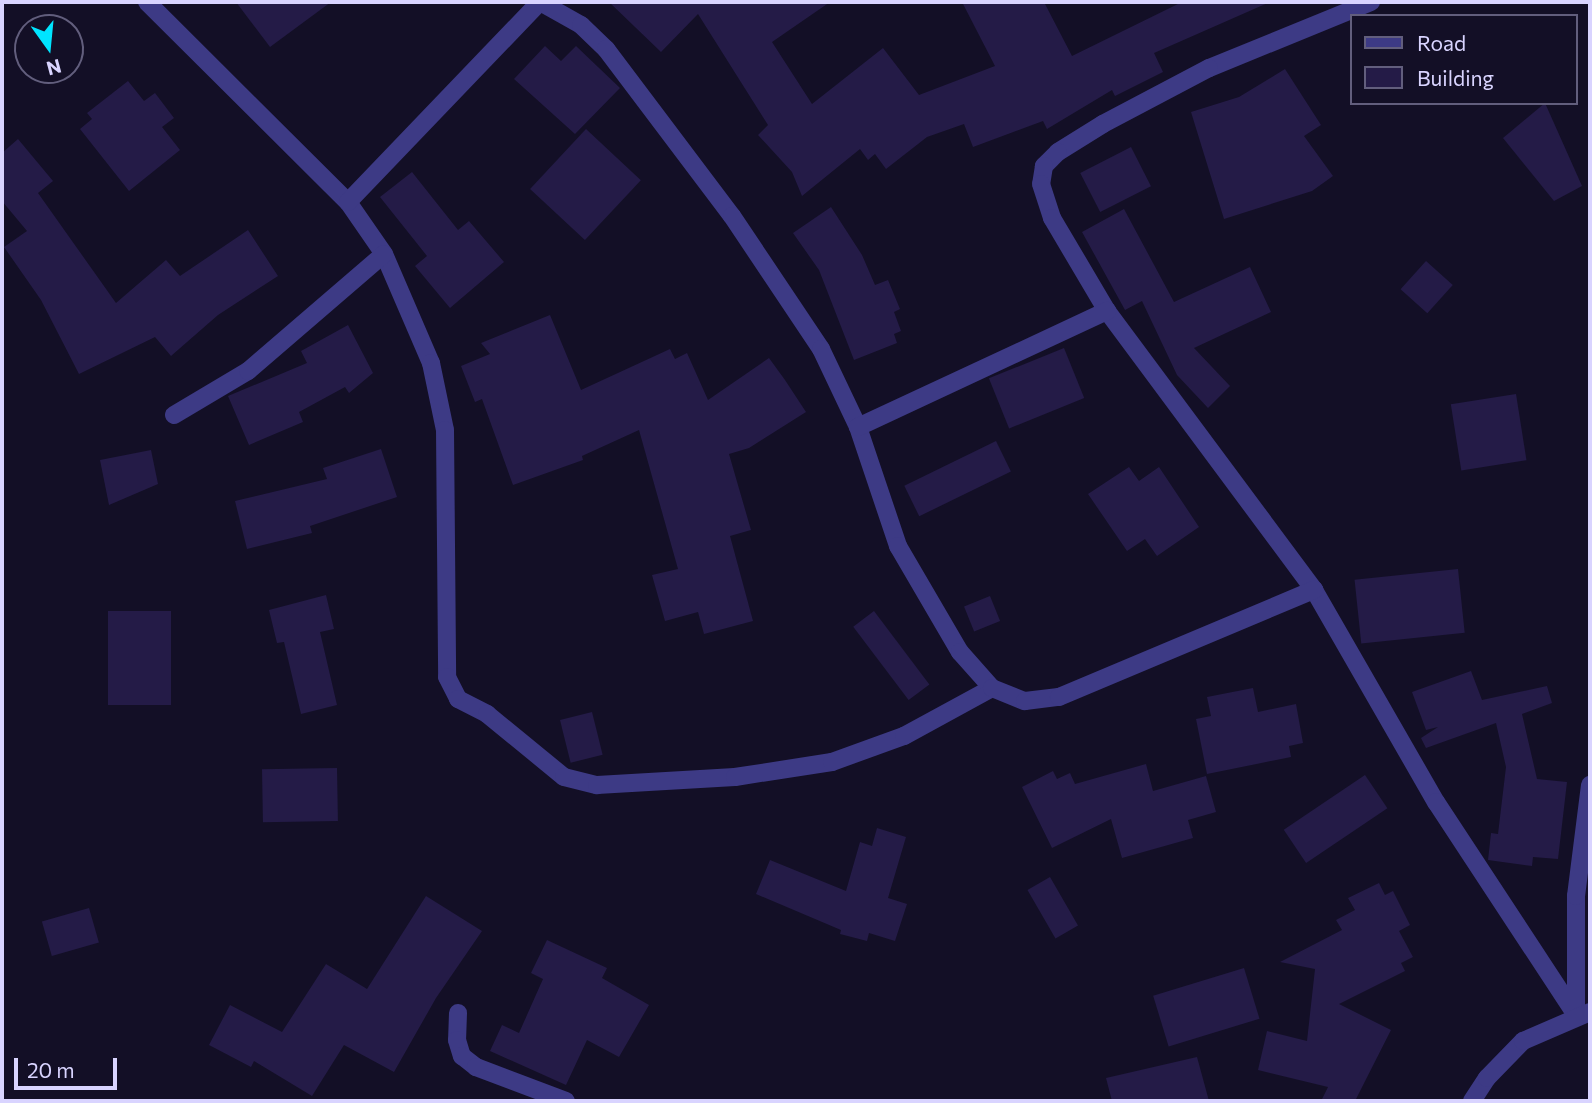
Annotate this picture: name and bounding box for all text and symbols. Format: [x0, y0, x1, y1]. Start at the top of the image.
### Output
north arrow [14, 14, 84, 84]
legend [1350, 14, 1578, 105]
text: Road [1417, 30, 1466, 55]
text: N [44, 55, 64, 81]
text: Building [1417, 65, 1494, 90]
scale bar [18, 1044, 121, 1088]
text: 20 m [27, 1057, 75, 1082]

